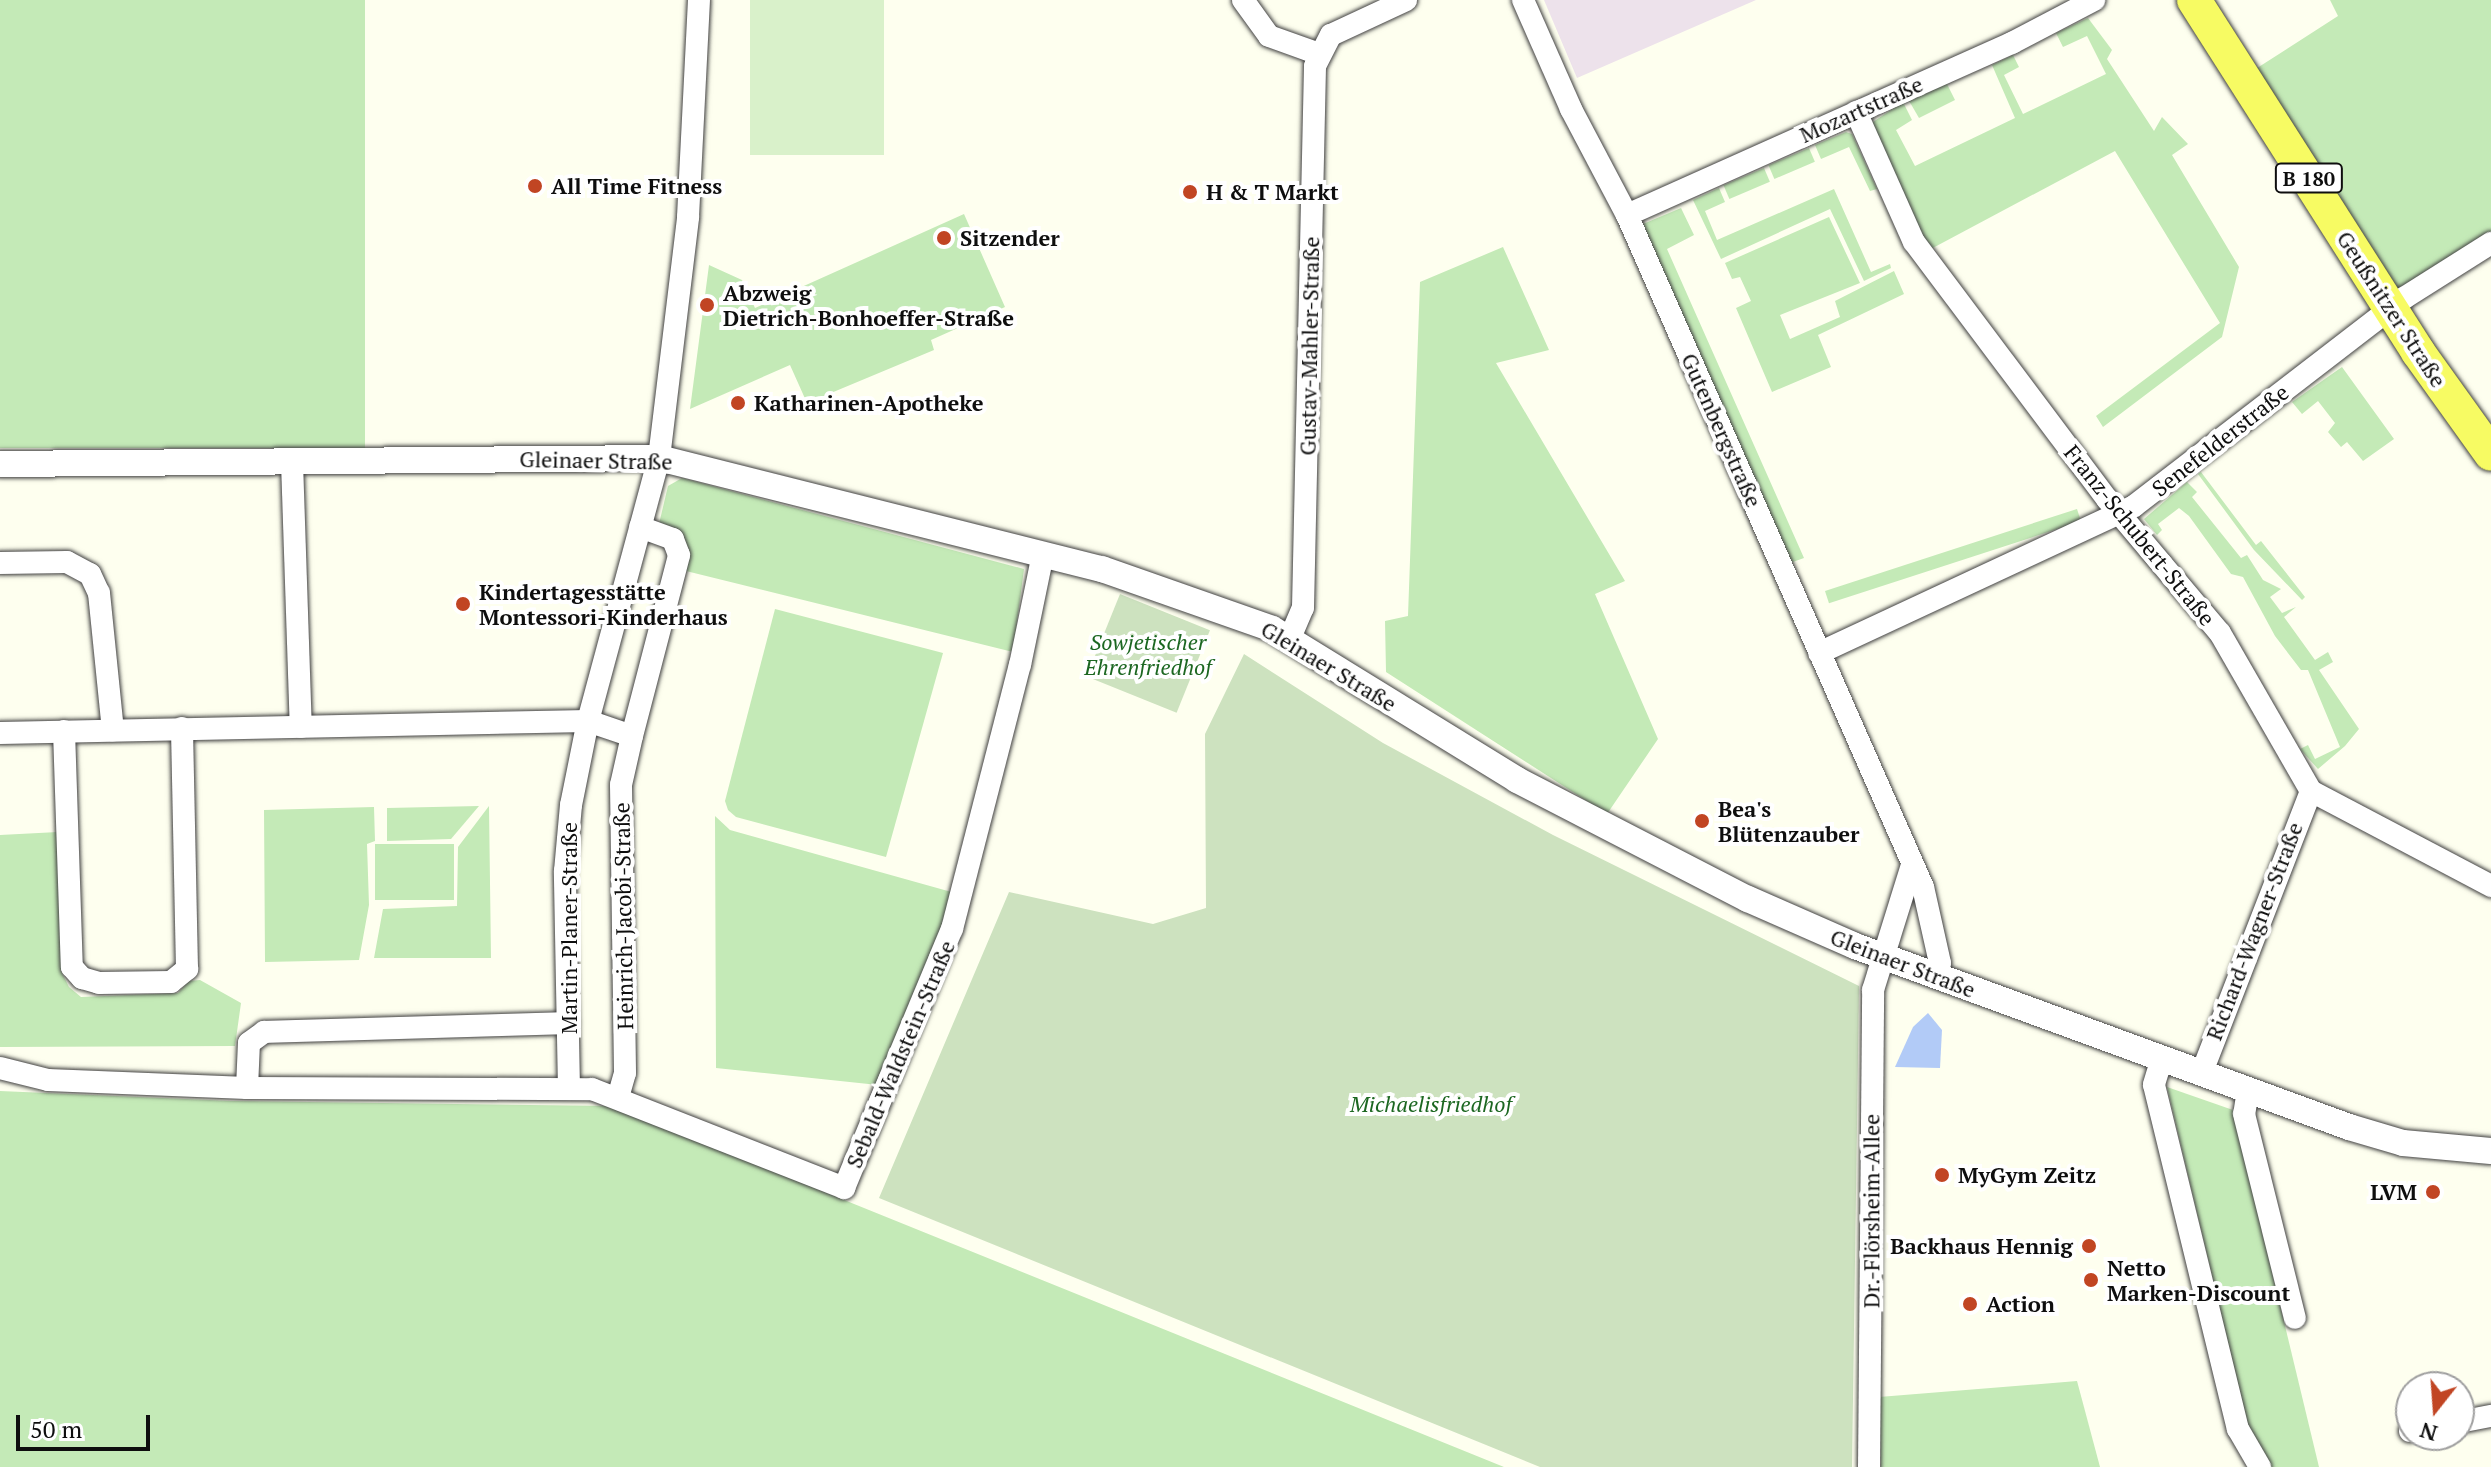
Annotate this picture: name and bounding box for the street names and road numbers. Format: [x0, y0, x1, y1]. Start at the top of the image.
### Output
street label: Mozartstraße [1795, 70, 1927, 148]
road number: B 180 [2273, 162, 2345, 194]
street label: Geußnitzer Straße [2332, 226, 2452, 392]
street label: Gustav-Mahler-Straße [1294, 236, 1324, 456]
street label: Gutenbergstraße [1676, 349, 1768, 511]
street label: Senefelderstraße [2147, 379, 2293, 501]
street label: Franz-Schubert-Straße [2059, 439, 2221, 631]
street label: Gleinaer Straße [519, 445, 673, 475]
street label: Gleinaer Straße [1257, 615, 1401, 717]
street label: Heinrich-Jacobi-Straße [608, 802, 638, 1030]
street label: Richard-Wagner-Straße [2200, 818, 2308, 1044]
street label: Martin-Planer-Straße [556, 822, 582, 1034]
street label: Gleinaer Straße [1827, 923, 1979, 1003]
street label: Sebald-Waldstein-Straße [840, 936, 960, 1172]
street label: Dr.-Flörsheim-Allee [1858, 1114, 1884, 1308]

